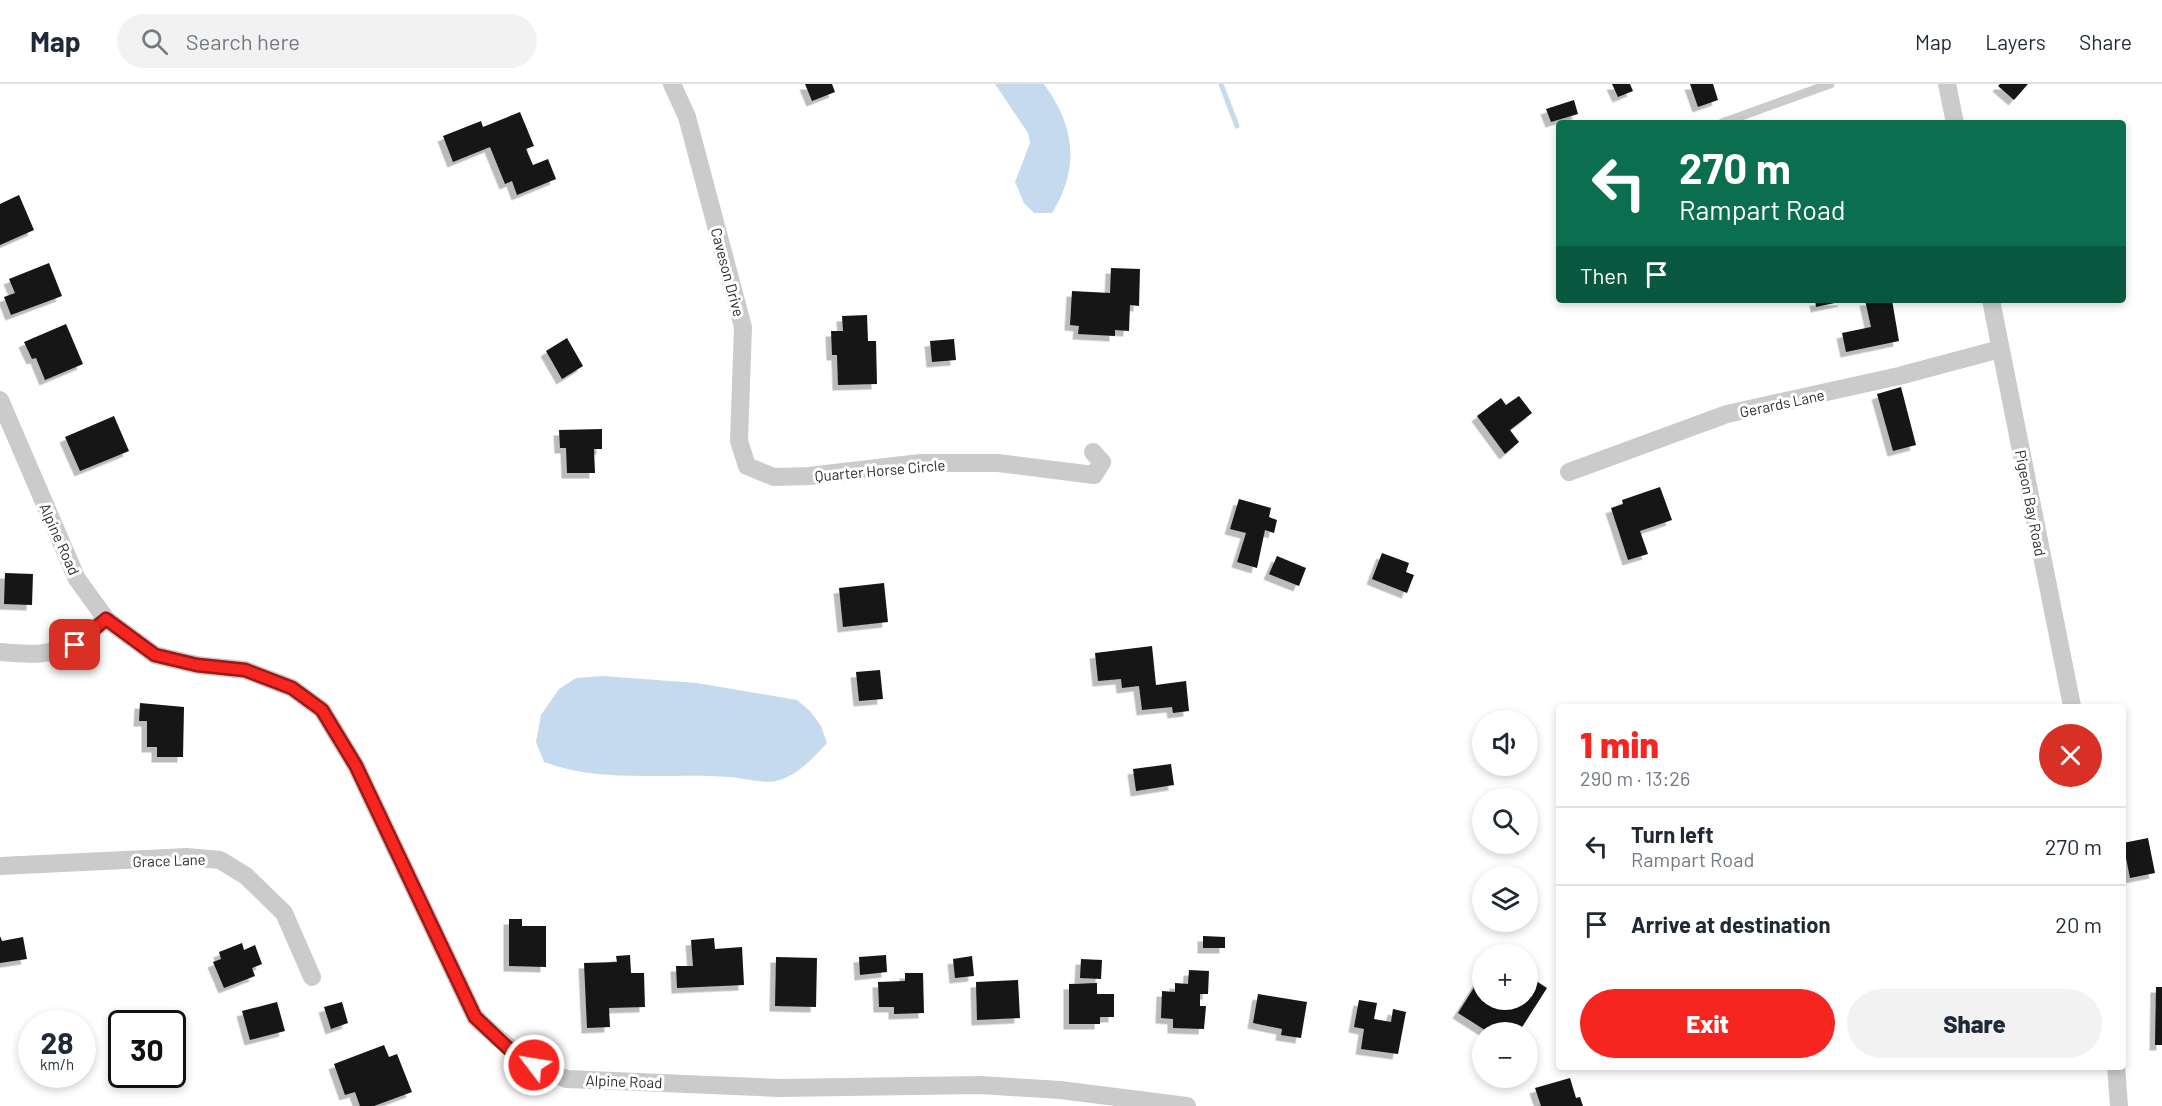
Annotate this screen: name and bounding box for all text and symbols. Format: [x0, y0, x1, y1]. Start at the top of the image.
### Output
search box [117, 14, 537, 68]
text: Map [30, 24, 81, 58]
icon: search [138, 25, 171, 58]
text: Search here [186, 28, 300, 54]
text: Map [1915, 29, 1952, 54]
text: Layers [1985, 29, 2046, 54]
text: Share [2079, 29, 2132, 54]
text: 270 m [1679, 142, 1791, 192]
icon: left [1580, 144, 1658, 222]
text: Rampart Road [1679, 193, 1845, 225]
street label: Caveson Drive [708, 226, 748, 318]
icon: arrive [1640, 258, 1673, 291]
text: Then [1580, 262, 1628, 288]
street label: Gerards Lane [1738, 385, 1826, 421]
street label: Pigeon Bay Road [2012, 448, 2050, 558]
street label: Quarter Horse Circle [814, 455, 946, 485]
street label: Alpine Road [36, 500, 84, 578]
pin [49, 619, 100, 670]
icon: arrive [58, 628, 91, 661]
map controls [1472, 710, 1538, 1088]
button: sound [1472, 710, 1538, 776]
text: 1 min [1580, 722, 1659, 765]
button: close [2039, 724, 2102, 787]
text: 290 m · 13:26 [1580, 766, 1690, 790]
button: search [1472, 788, 1538, 854]
text: Turn left [1631, 821, 1714, 847]
icon: left [1580, 830, 1613, 863]
text: 270 m [2045, 833, 2102, 859]
text: Rampart Road [1631, 847, 1754, 871]
street label: Grace Lane [132, 850, 206, 870]
button: layers [1472, 866, 1538, 932]
icon: arrive [1580, 908, 1613, 941]
text: Arrive at destination [1631, 911, 1830, 937]
text: 20 m [2055, 911, 2102, 937]
button: + [1472, 944, 1538, 1010]
button: Exit [1580, 989, 1835, 1058]
button: Share [1847, 989, 2102, 1058]
speed limit sign: 30 [108, 1010, 186, 1088]
button: − [1472, 1022, 1538, 1088]
text: 28 [40, 1024, 74, 1060]
position arrow [502, 1033, 566, 1097]
text: km/h [40, 1055, 74, 1073]
street label: Alpine Road [585, 1071, 663, 1091]

